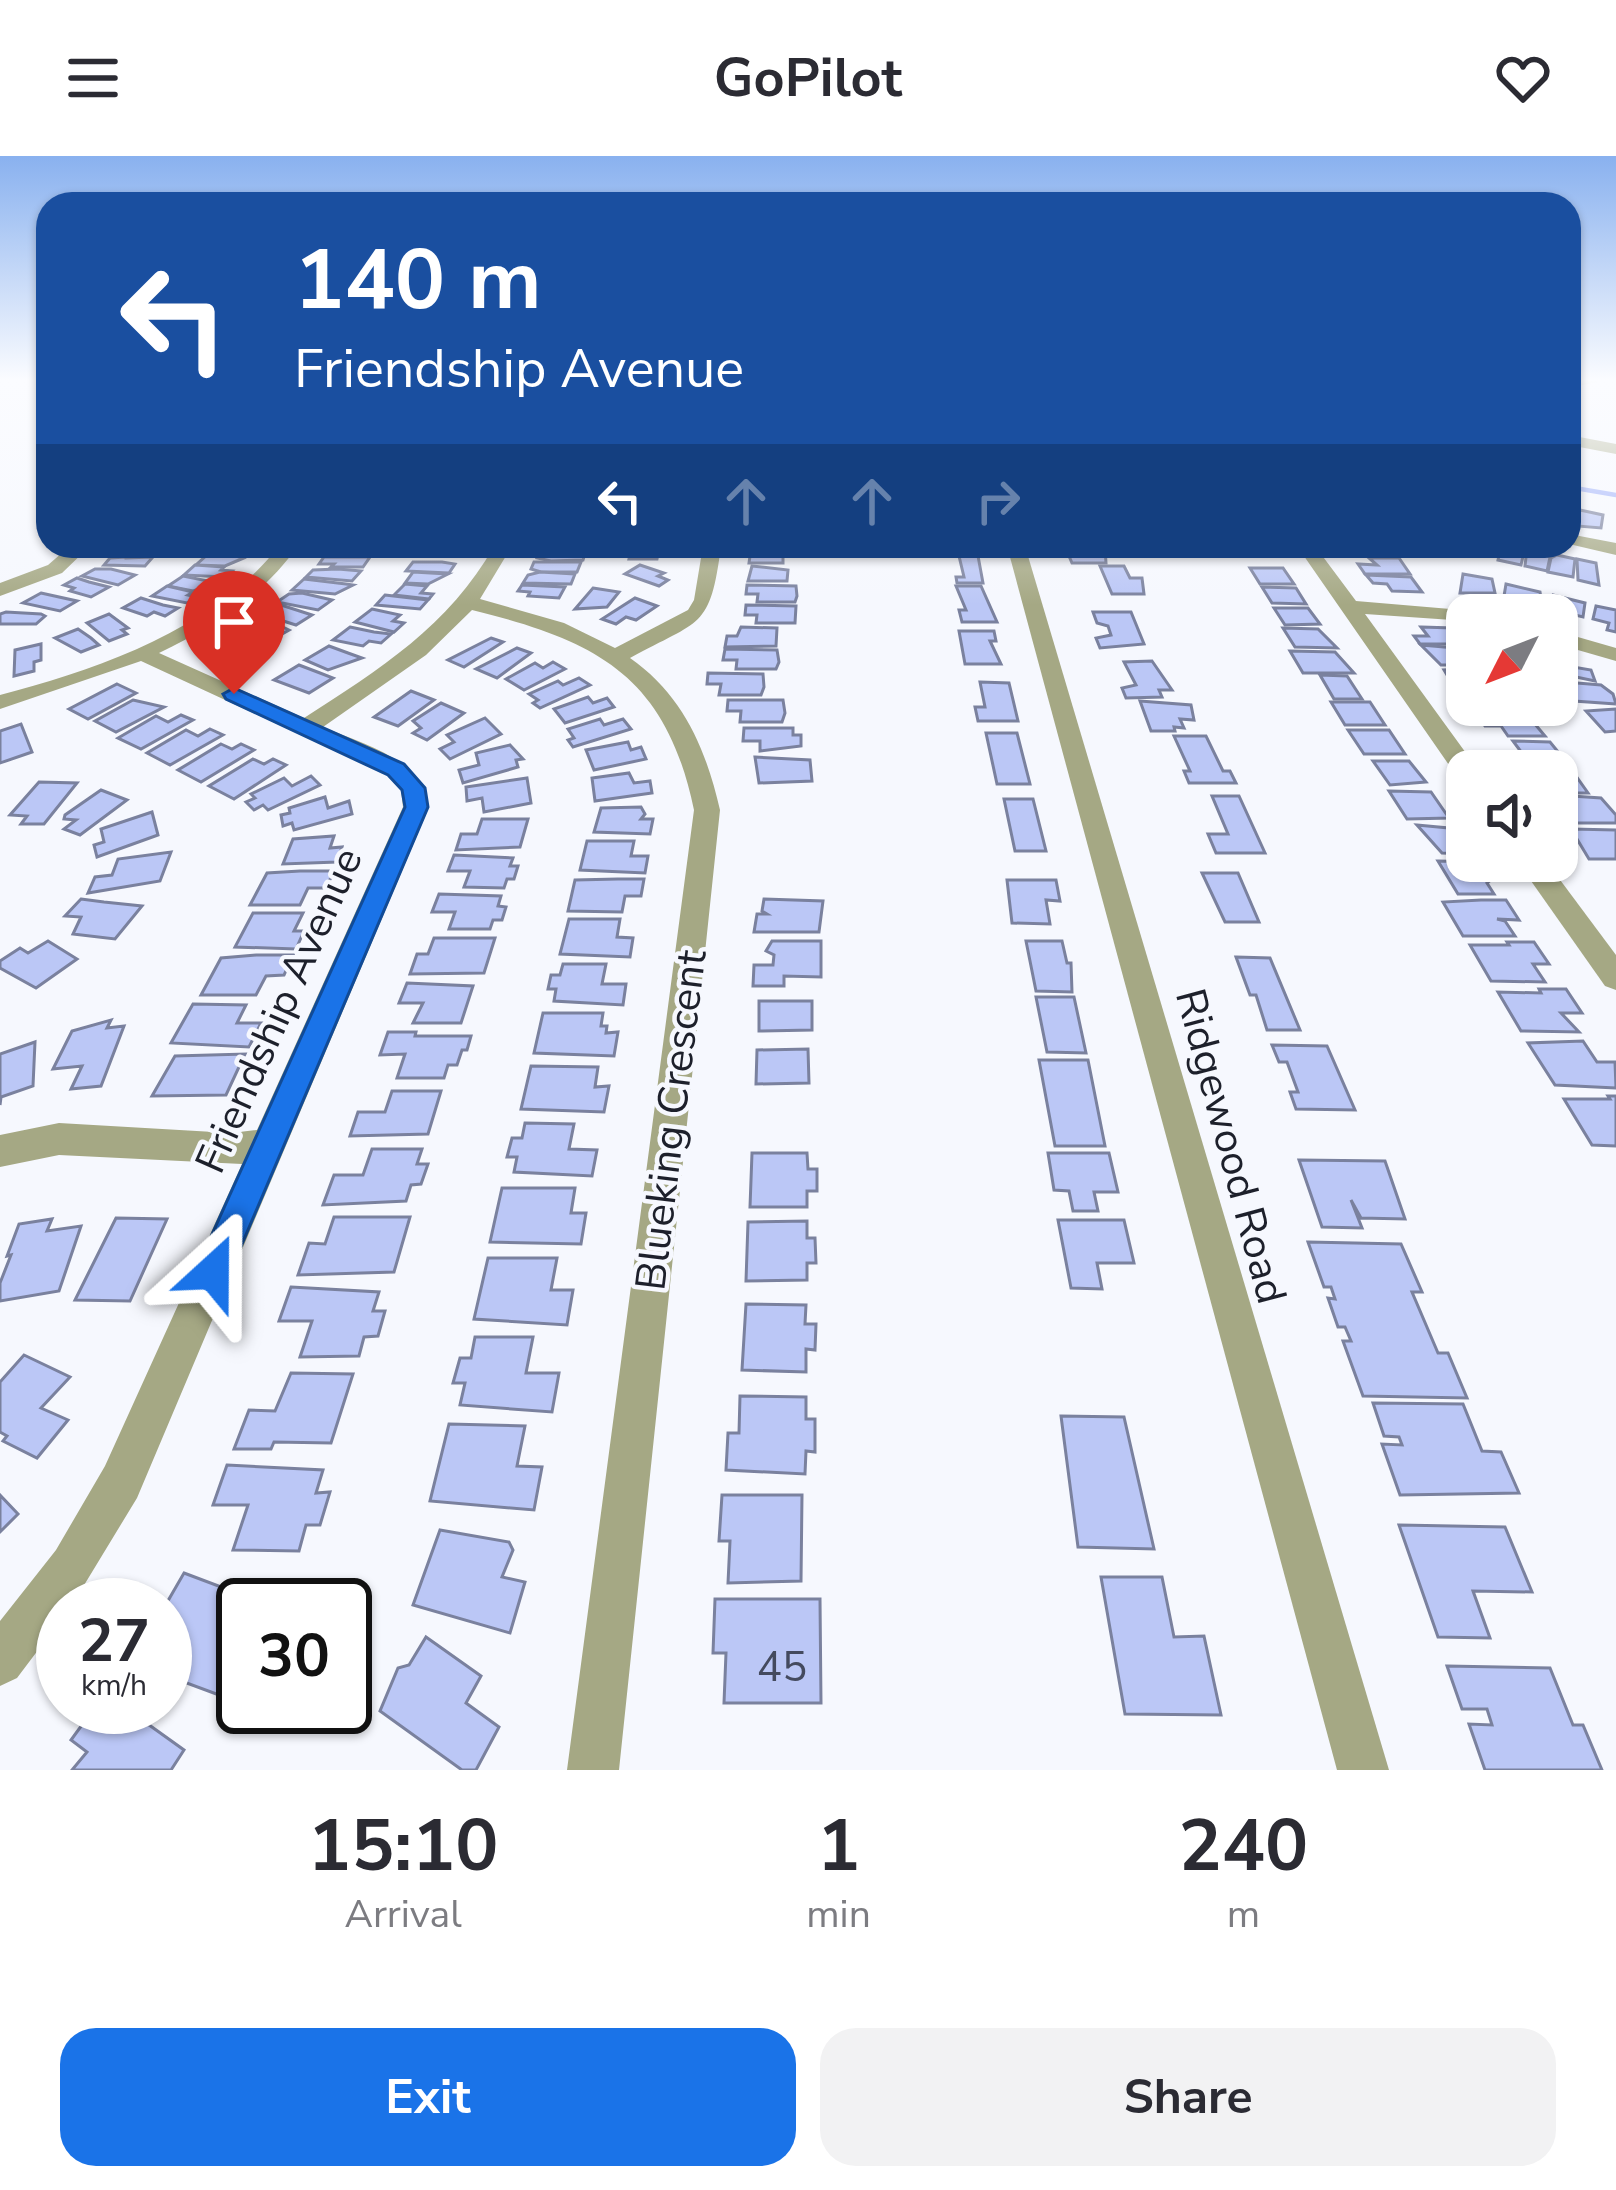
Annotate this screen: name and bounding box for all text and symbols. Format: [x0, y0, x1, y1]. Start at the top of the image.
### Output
text: GoPilot [714, 41, 902, 115]
icon: menu [60, 45, 126, 111]
icon: heart [1490, 45, 1556, 111]
text: 140 m [294, 223, 542, 338]
icon: left [96, 240, 252, 396]
text: Friendship Avenue [294, 332, 744, 406]
icon: left [587, 468, 653, 534]
icon: ahead [713, 468, 779, 534]
icon: ahead [839, 468, 905, 534]
icon: right [965, 468, 1031, 534]
pin [183, 571, 285, 694]
icon: arrive [201, 589, 267, 655]
north arrow [1446, 594, 1578, 726]
map controls [1446, 594, 1578, 882]
button: sound [1446, 750, 1578, 882]
street label: Friendship Avenue [182, 839, 377, 1182]
street label: Blueking Crescent [622, 947, 721, 1294]
street label: Ridgewood Road [1161, 983, 1300, 1310]
position arrow [150, 1209, 276, 1335]
speed limit sign: 30 [216, 1578, 372, 1734]
text: 27 [78, 1600, 150, 1682]
house number: 45 [757, 1639, 807, 1696]
text: km/h [81, 1665, 147, 1706]
text: 15:10 [308, 1797, 498, 1895]
text: 1 [817, 1797, 860, 1895]
text: 240 [1179, 1797, 1308, 1895]
text: Arrival [344, 1888, 462, 1941]
text: min [806, 1888, 871, 1941]
text: m [1227, 1888, 1260, 1941]
button: Exit [60, 2028, 796, 2166]
button: Share [820, 2028, 1556, 2166]

